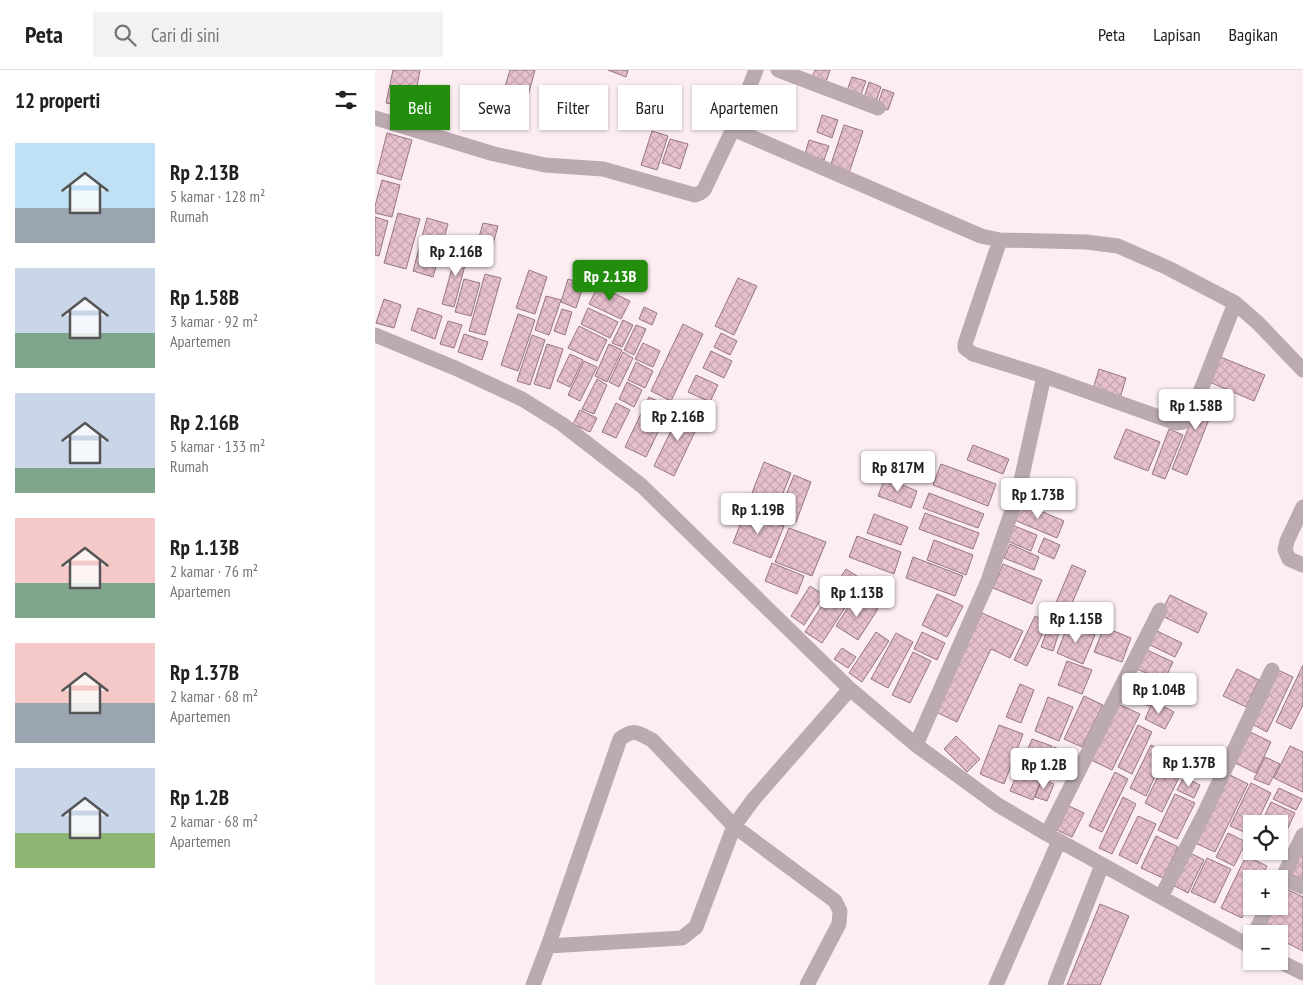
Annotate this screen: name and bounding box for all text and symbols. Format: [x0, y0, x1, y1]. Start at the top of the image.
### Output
search box [93, 12, 443, 57]
text: Peta [25, 19, 63, 50]
icon: search [111, 21, 139, 49]
text: Cari di sini [151, 23, 220, 47]
text: Peta [1098, 23, 1125, 46]
text: Lapisan [1153, 23, 1201, 46]
text: Bagikan [1229, 23, 1278, 46]
chip: Beli [390, 85, 450, 130]
chip: Sewa [460, 85, 529, 130]
chip: Filter [539, 85, 608, 130]
chip: Baru [618, 85, 682, 130]
chip: Apartemen [692, 85, 796, 130]
icon: filters [332, 86, 360, 114]
text: 12 properti [15, 87, 100, 114]
text: Rp 2.13B [170, 159, 239, 186]
icon: home [55, 163, 115, 223]
text: 5 kamar · 128 m² [170, 186, 265, 206]
text: Rumah [170, 206, 208, 226]
pin: Rp 2.16B [404, 234, 508, 277]
text: Rp 2.16B [430, 241, 482, 261]
pin: Rp 2.13B [558, 260, 662, 302]
text: Rp 2.13B [584, 266, 636, 286]
text: Rp 1.58B [170, 284, 239, 311]
icon: home [55, 288, 115, 348]
text: 3 kamar · 92 m² [170, 311, 258, 331]
text: Apartemen [170, 331, 231, 351]
pin: Rp 1.58B [1144, 388, 1248, 431]
text: Rp 1.58B [1170, 395, 1222, 415]
pin: Rp 2.16B [626, 400, 730, 442]
text: Rp 2.16B [652, 406, 704, 426]
text: Rp 2.16B [170, 409, 239, 436]
icon: home [55, 413, 115, 473]
text: 5 kamar · 133 m² [170, 436, 265, 456]
pin: Rp 817M [852, 450, 944, 493]
text: Rumah [170, 456, 208, 476]
text: Rp 817M [872, 457, 924, 477]
pin: Rp 1.73B [986, 478, 1090, 520]
text: Rp 1.73B [1012, 484, 1064, 504]
pin: Rp 1.19B [706, 492, 810, 535]
text: Rp 1.19B [732, 499, 784, 519]
text: Rp 1.13B [170, 534, 239, 561]
icon: home [55, 538, 115, 598]
text: 2 kamar · 76 m² [170, 561, 258, 581]
pin: Rp 1.13B [805, 576, 909, 618]
text: Apartemen [170, 581, 231, 601]
text: Rp 1.13B [831, 582, 883, 602]
pin: Rp 1.15B [1024, 602, 1128, 644]
text: Rp 1.15B [1050, 608, 1102, 628]
text: Rp 1.37B [170, 659, 239, 686]
icon: home [55, 663, 115, 723]
pin: Rp 1.04B [1107, 672, 1211, 715]
text: Rp 1.04B [1133, 679, 1185, 699]
text: 2 kamar · 68 m² [170, 686, 258, 706]
text: Apartemen [170, 706, 231, 726]
pin: Rp 1.37B [1137, 746, 1241, 788]
pin: Rp 1.2B [998, 748, 1090, 790]
text: Rp 1.37B [1163, 752, 1215, 772]
text: Rp 1.2B [1021, 754, 1067, 774]
text: Rp 1.2B [170, 784, 229, 811]
icon: home [55, 788, 115, 848]
text: 2 kamar · 68 m² [170, 811, 258, 831]
map controls [1243, 815, 1288, 970]
button: locate [1243, 815, 1288, 860]
text: Apartemen [170, 831, 231, 851]
button: + [1243, 870, 1288, 915]
button: − [1243, 925, 1288, 970]

